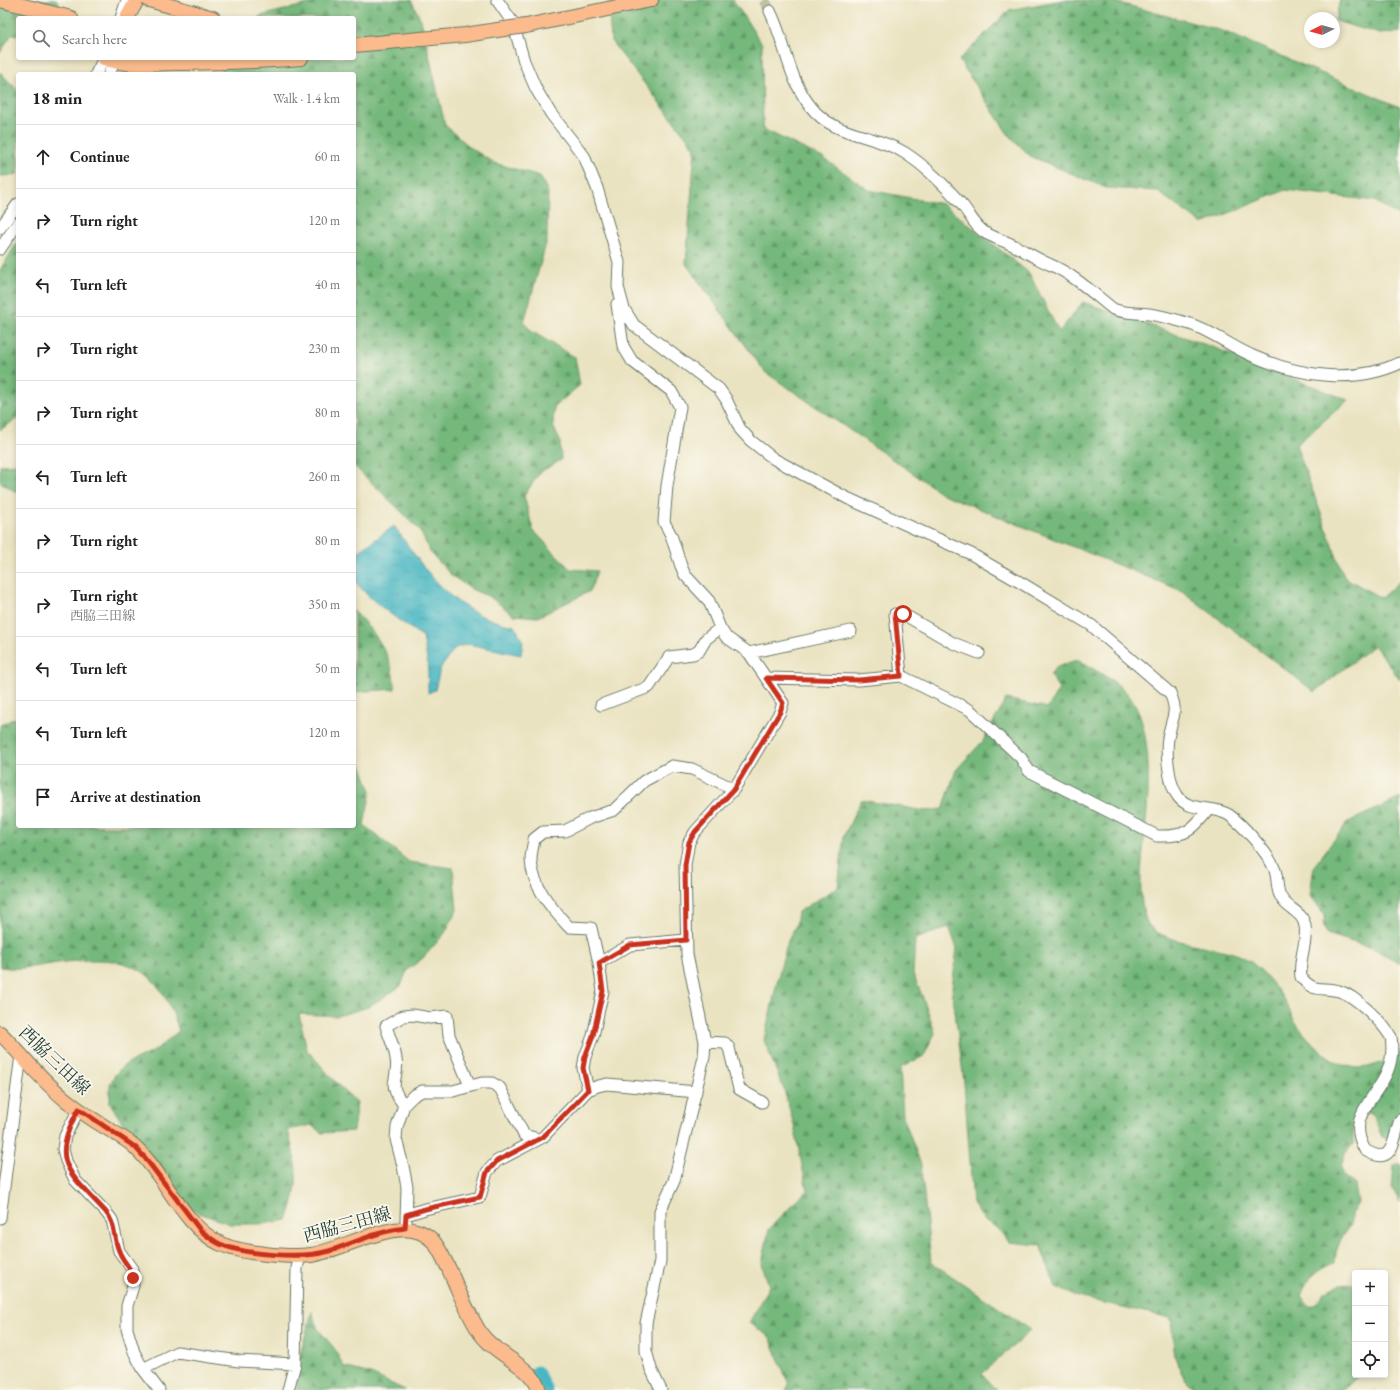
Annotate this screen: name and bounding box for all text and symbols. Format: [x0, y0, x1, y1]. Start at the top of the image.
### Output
north arrow [1304, 12, 1340, 48]
search box [16, 16, 356, 60]
icon: search [30, 27, 52, 49]
text: Search here [62, 29, 127, 48]
text: 18 min [32, 87, 82, 109]
text: Walk · 1.4 km [273, 90, 340, 107]
icon: ahead [32, 146, 54, 168]
text: Continue [70, 147, 130, 166]
text: 60 m [315, 148, 340, 165]
icon: right [32, 210, 54, 232]
text: Turn right [70, 211, 138, 230]
text: 120 m [309, 212, 340, 229]
icon: left [32, 274, 54, 296]
text: Turn left [70, 275, 127, 294]
text: 40 m [315, 276, 340, 293]
icon: right [32, 338, 54, 360]
text: Turn right [70, 339, 138, 358]
text: 230 m [309, 340, 340, 357]
icon: right [32, 402, 54, 424]
text: Turn right [70, 403, 138, 422]
text: 80 m [315, 404, 340, 421]
icon: left [32, 466, 54, 488]
text: Turn left [70, 467, 127, 486]
text: 260 m [309, 468, 340, 485]
icon: right [32, 530, 54, 552]
text: Turn right [70, 531, 138, 550]
text: 80 m [315, 532, 340, 549]
text: Turn right [70, 586, 138, 605]
icon: right [32, 594, 54, 616]
text: 350 m [309, 596, 340, 613]
route start [894, 605, 912, 623]
text: 西脇三田線 [70, 607, 135, 624]
icon: left [32, 658, 54, 680]
text: Turn left [70, 659, 127, 678]
text: 50 m [315, 660, 340, 677]
icon: left [32, 722, 54, 744]
text: Turn left [70, 723, 127, 742]
text: 120 m [309, 724, 340, 741]
icon: arrive [32, 786, 54, 808]
text: Arrive at destination [70, 787, 201, 806]
street label: 西脇三田線 [15, 1020, 95, 1100]
street label: 西脇三田線 [301, 1201, 393, 1247]
route end [124, 1269, 142, 1287]
map controls [1352, 1270, 1388, 1378]
button: + [1352, 1270, 1388, 1306]
button: − [1352, 1306, 1388, 1342]
button: locate [1352, 1342, 1388, 1378]

